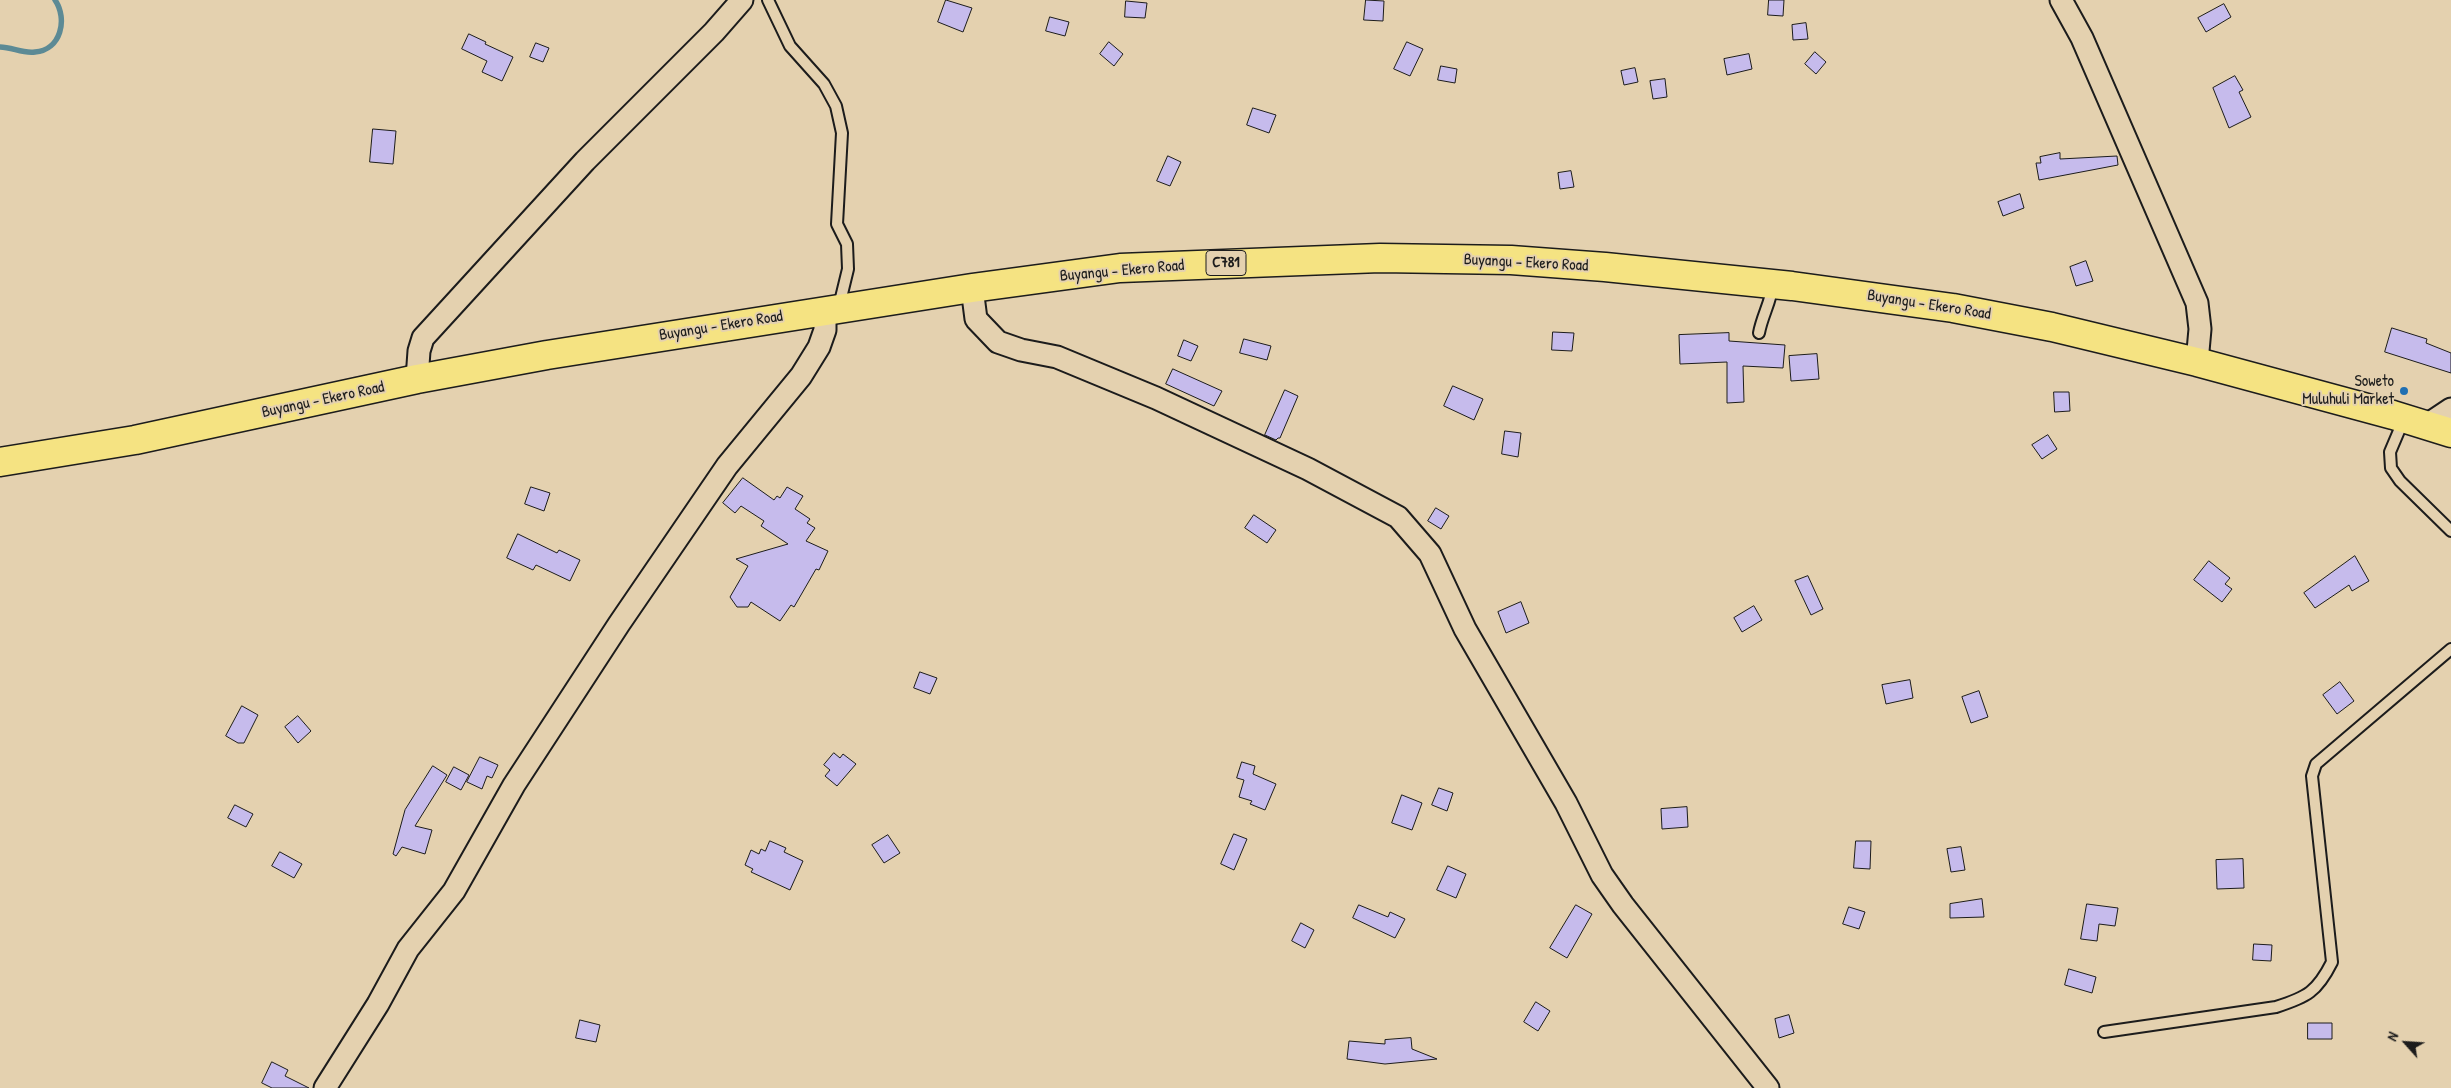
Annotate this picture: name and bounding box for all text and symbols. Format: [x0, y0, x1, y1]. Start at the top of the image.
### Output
road number: C781 [1206, 250, 1246, 276]
street label: Buyangu - Ekero Road [1463, 250, 1589, 276]
street label: Buyangu - Ekero Road [1059, 256, 1185, 286]
street label: Buyangu - Ekero Road [1866, 286, 1992, 324]
street label: Buyangu - Ekero Road [658, 307, 784, 345]
place label: Soweto Muluhuli Market [2302, 372, 2394, 410]
street label: Buyangu - Ekero Road [260, 378, 386, 422]
marker: Soweto Muluhuli Market [2398, 385, 2410, 397]
north arrow [2381, 1018, 2431, 1068]
text: N [2382, 1029, 2402, 1044]

